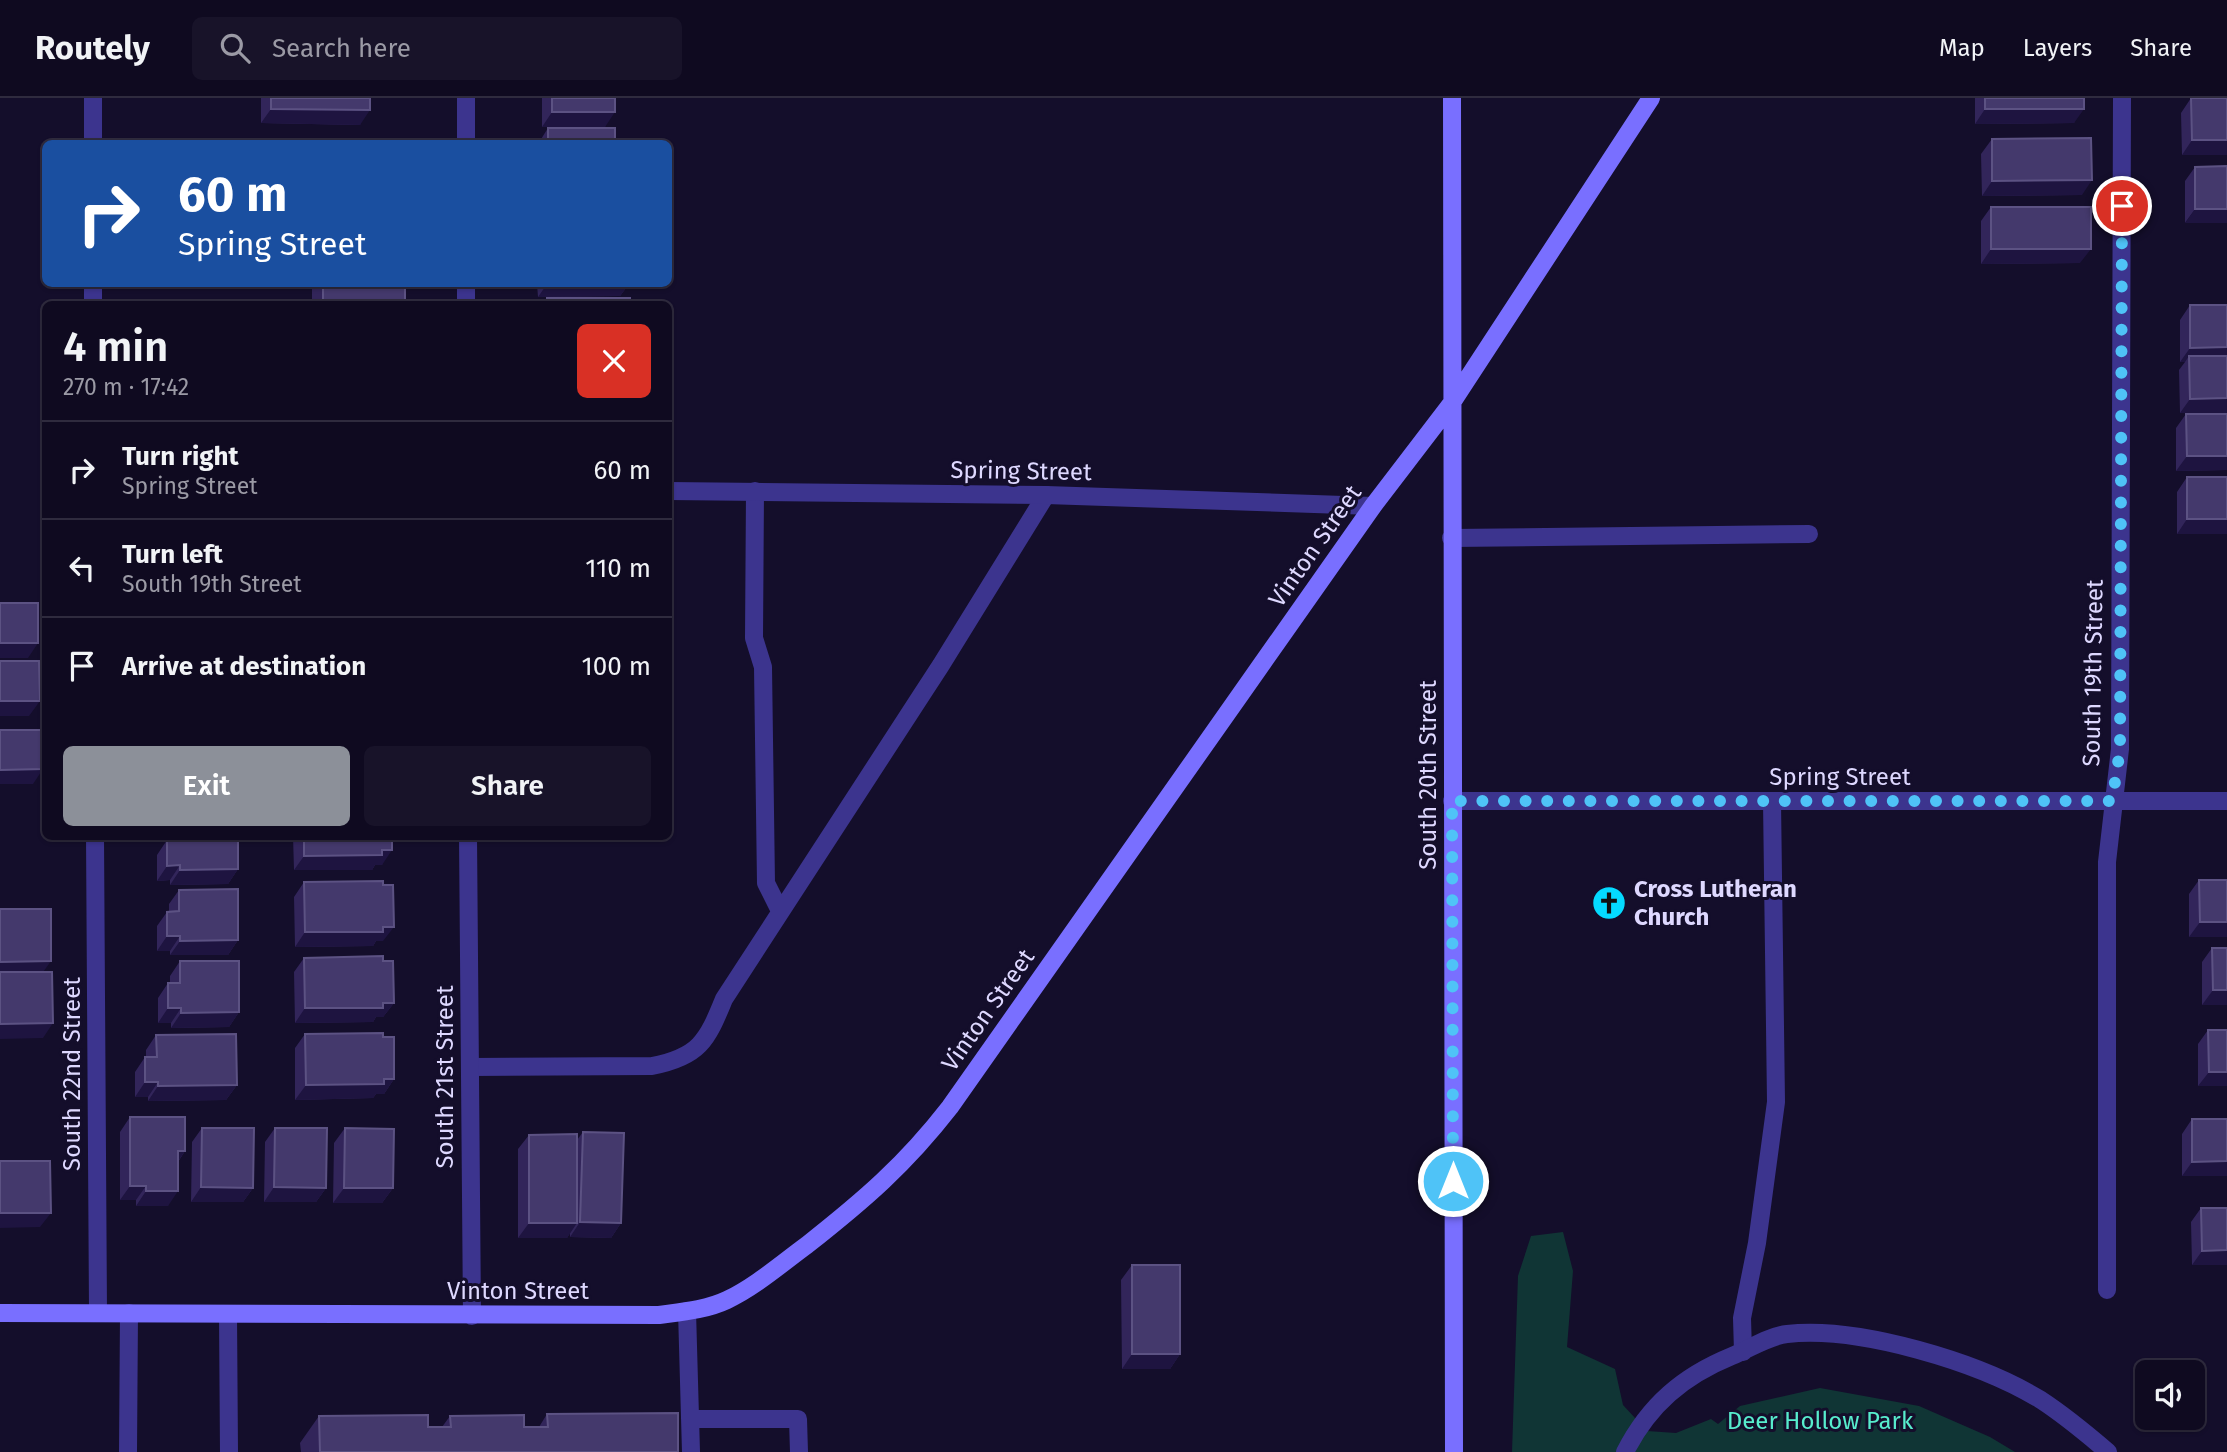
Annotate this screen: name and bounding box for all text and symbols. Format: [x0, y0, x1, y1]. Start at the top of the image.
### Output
search box [192, 17, 682, 80]
text: Routely [35, 28, 150, 68]
icon: search [216, 29, 254, 67]
text: Search here [272, 33, 411, 64]
text: Map [1939, 34, 1985, 62]
text: Layers [2023, 34, 2092, 62]
text: Share [2130, 34, 2192, 62]
text: 60 m [178, 165, 287, 224]
icon: right [63, 168, 154, 259]
pin [2092, 176, 2152, 236]
icon: arrive [2103, 187, 2141, 225]
text: Spring Street [178, 225, 367, 263]
text: 4 min [63, 322, 168, 372]
button: close [577, 324, 651, 398]
text: 270 m · 17:42 [63, 373, 189, 401]
text: Turn right [122, 441, 239, 472]
icon: right [63, 451, 101, 489]
text: 60 m [593, 455, 651, 486]
street label: Spring Street [950, 456, 1092, 486]
text: Spring Street [122, 472, 258, 500]
street label: Vinton Street [1263, 480, 1367, 612]
text: Turn left [122, 539, 223, 570]
icon: left [63, 549, 101, 587]
text: 110 m [585, 553, 651, 584]
text: South 19th Street [122, 570, 302, 598]
street label: South 19th Street [2077, 579, 2109, 767]
icon: arrive [63, 647, 101, 685]
text: Arrive at destination [122, 651, 366, 682]
text: 100 m [582, 651, 651, 682]
street label: South 20th Street [1414, 680, 1442, 870]
button: Exit [63, 746, 350, 826]
button: Share [364, 746, 651, 826]
street label: Spring Street [1769, 763, 1911, 791]
place label: Cross Lutheran Church [1634, 875, 1797, 931]
church icon: Cross Lutheran Church [1590, 884, 1628, 922]
street label: Vinton Street [936, 944, 1040, 1076]
street label: South 22nd Street [58, 977, 86, 1171]
street label: South 21st Street [431, 985, 459, 1169]
position arrow [1416, 1144, 1490, 1218]
street label: Vinton Street [447, 1277, 589, 1305]
map controls [2135, 1360, 2205, 1430]
button: sound [2135, 1360, 2205, 1430]
park label: Deer Hollow Park [1727, 1407, 1914, 1435]

